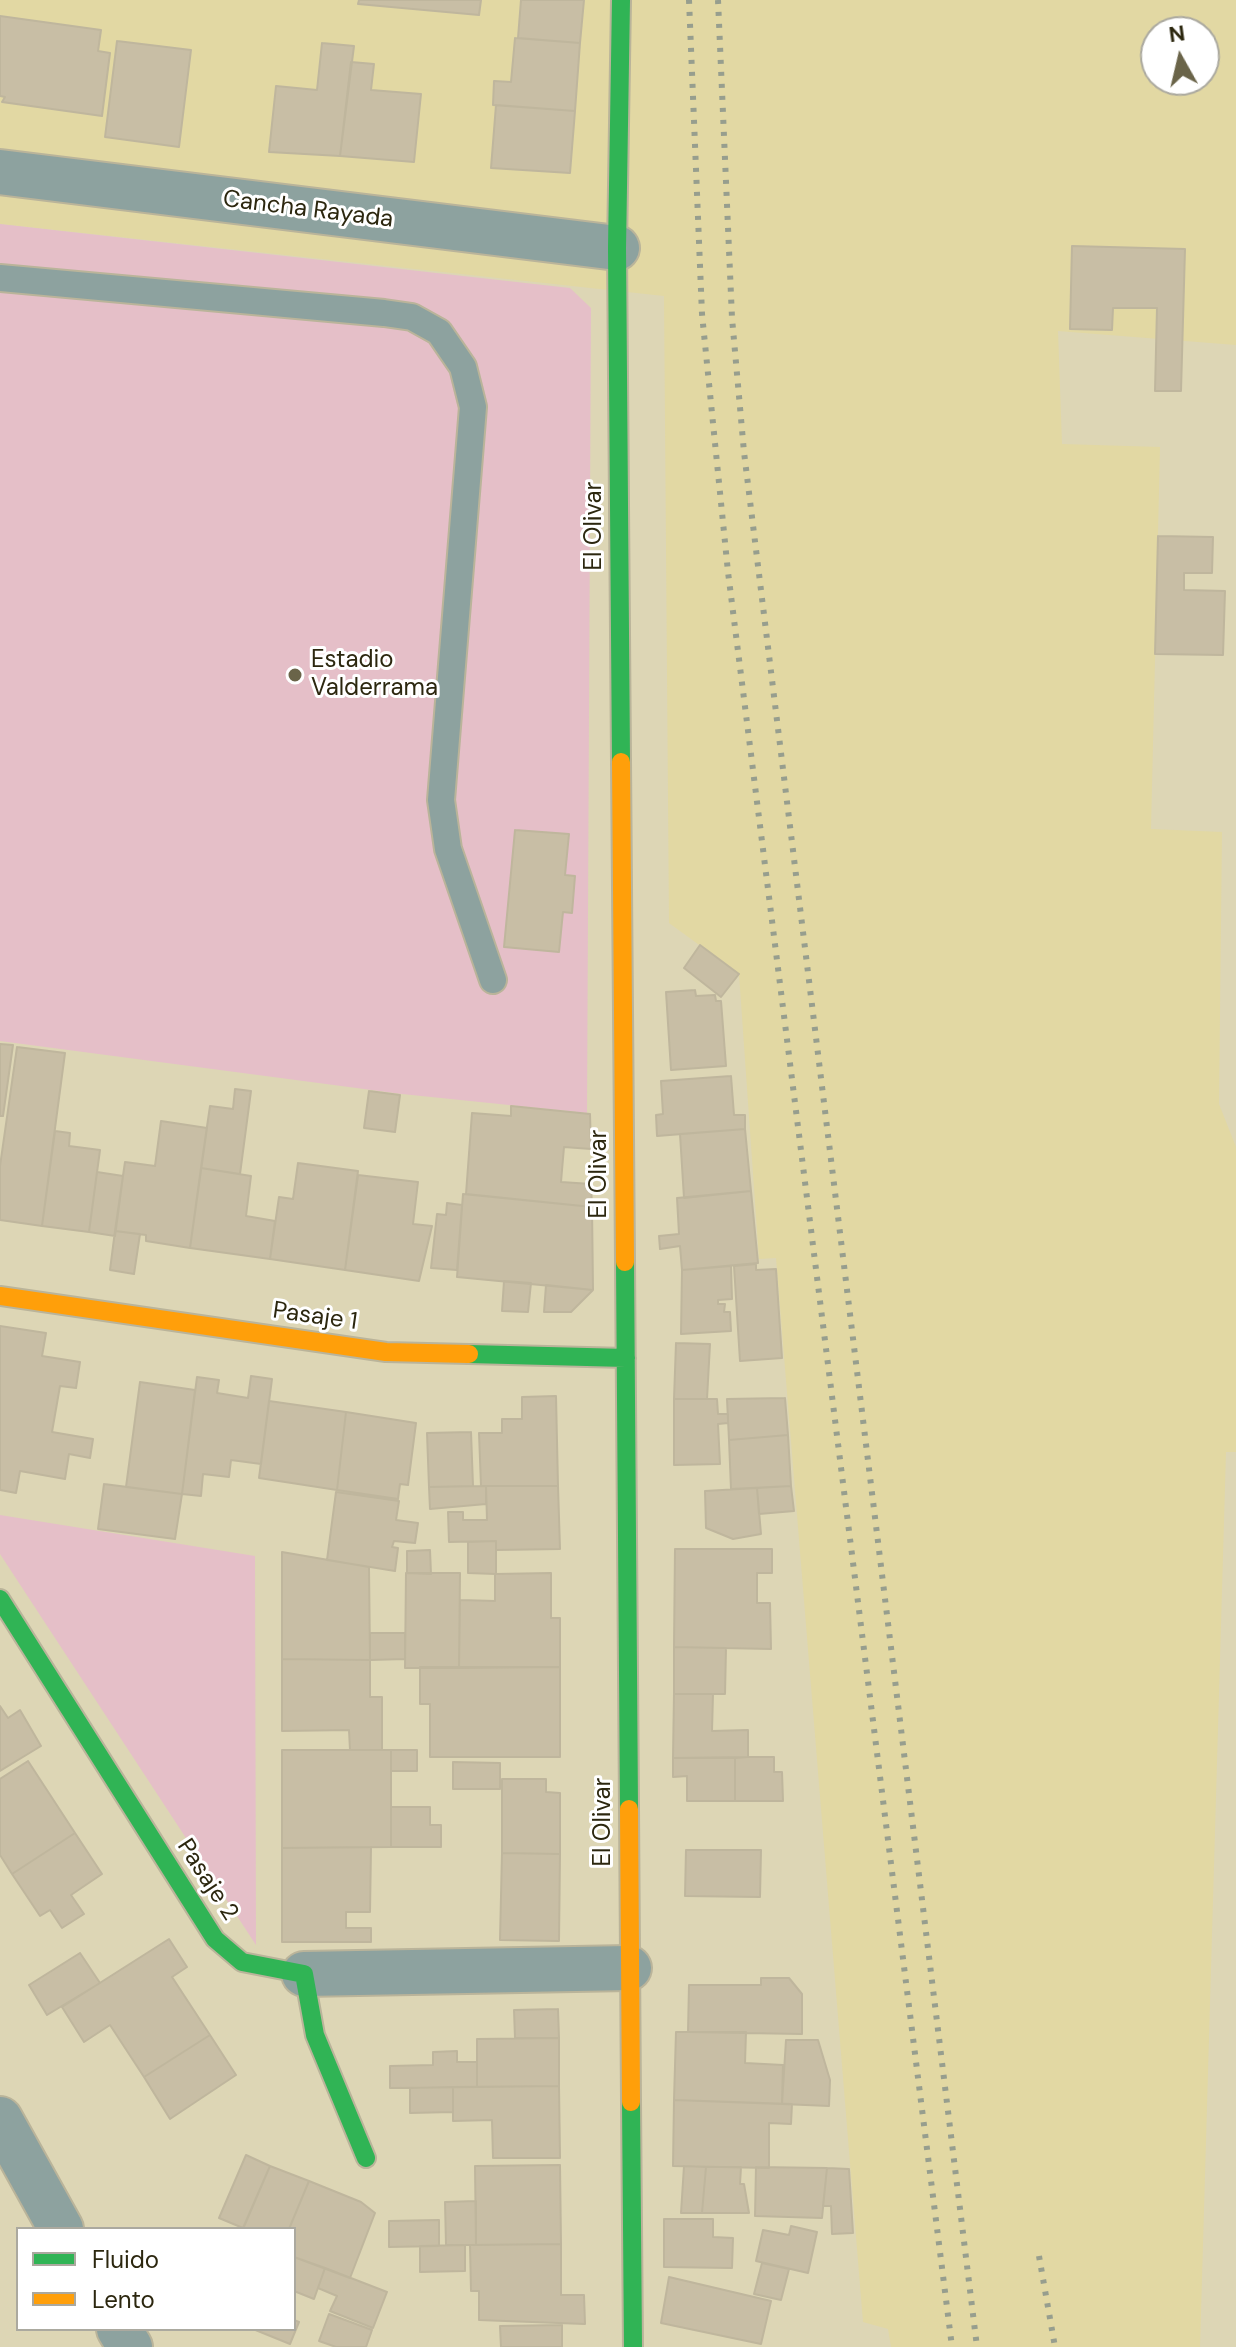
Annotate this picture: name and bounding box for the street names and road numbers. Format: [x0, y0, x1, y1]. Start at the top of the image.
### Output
street label: Cancha Rayada [221, 185, 395, 235]
street label: El Olivar [581, 482, 609, 570]
street label: El Olivar [586, 1130, 614, 1218]
street label: Pasaje 1 [271, 1297, 359, 1337]
street label: El Olivar [590, 1778, 618, 1866]
street label: Pasaje 2 [170, 1834, 244, 1926]

